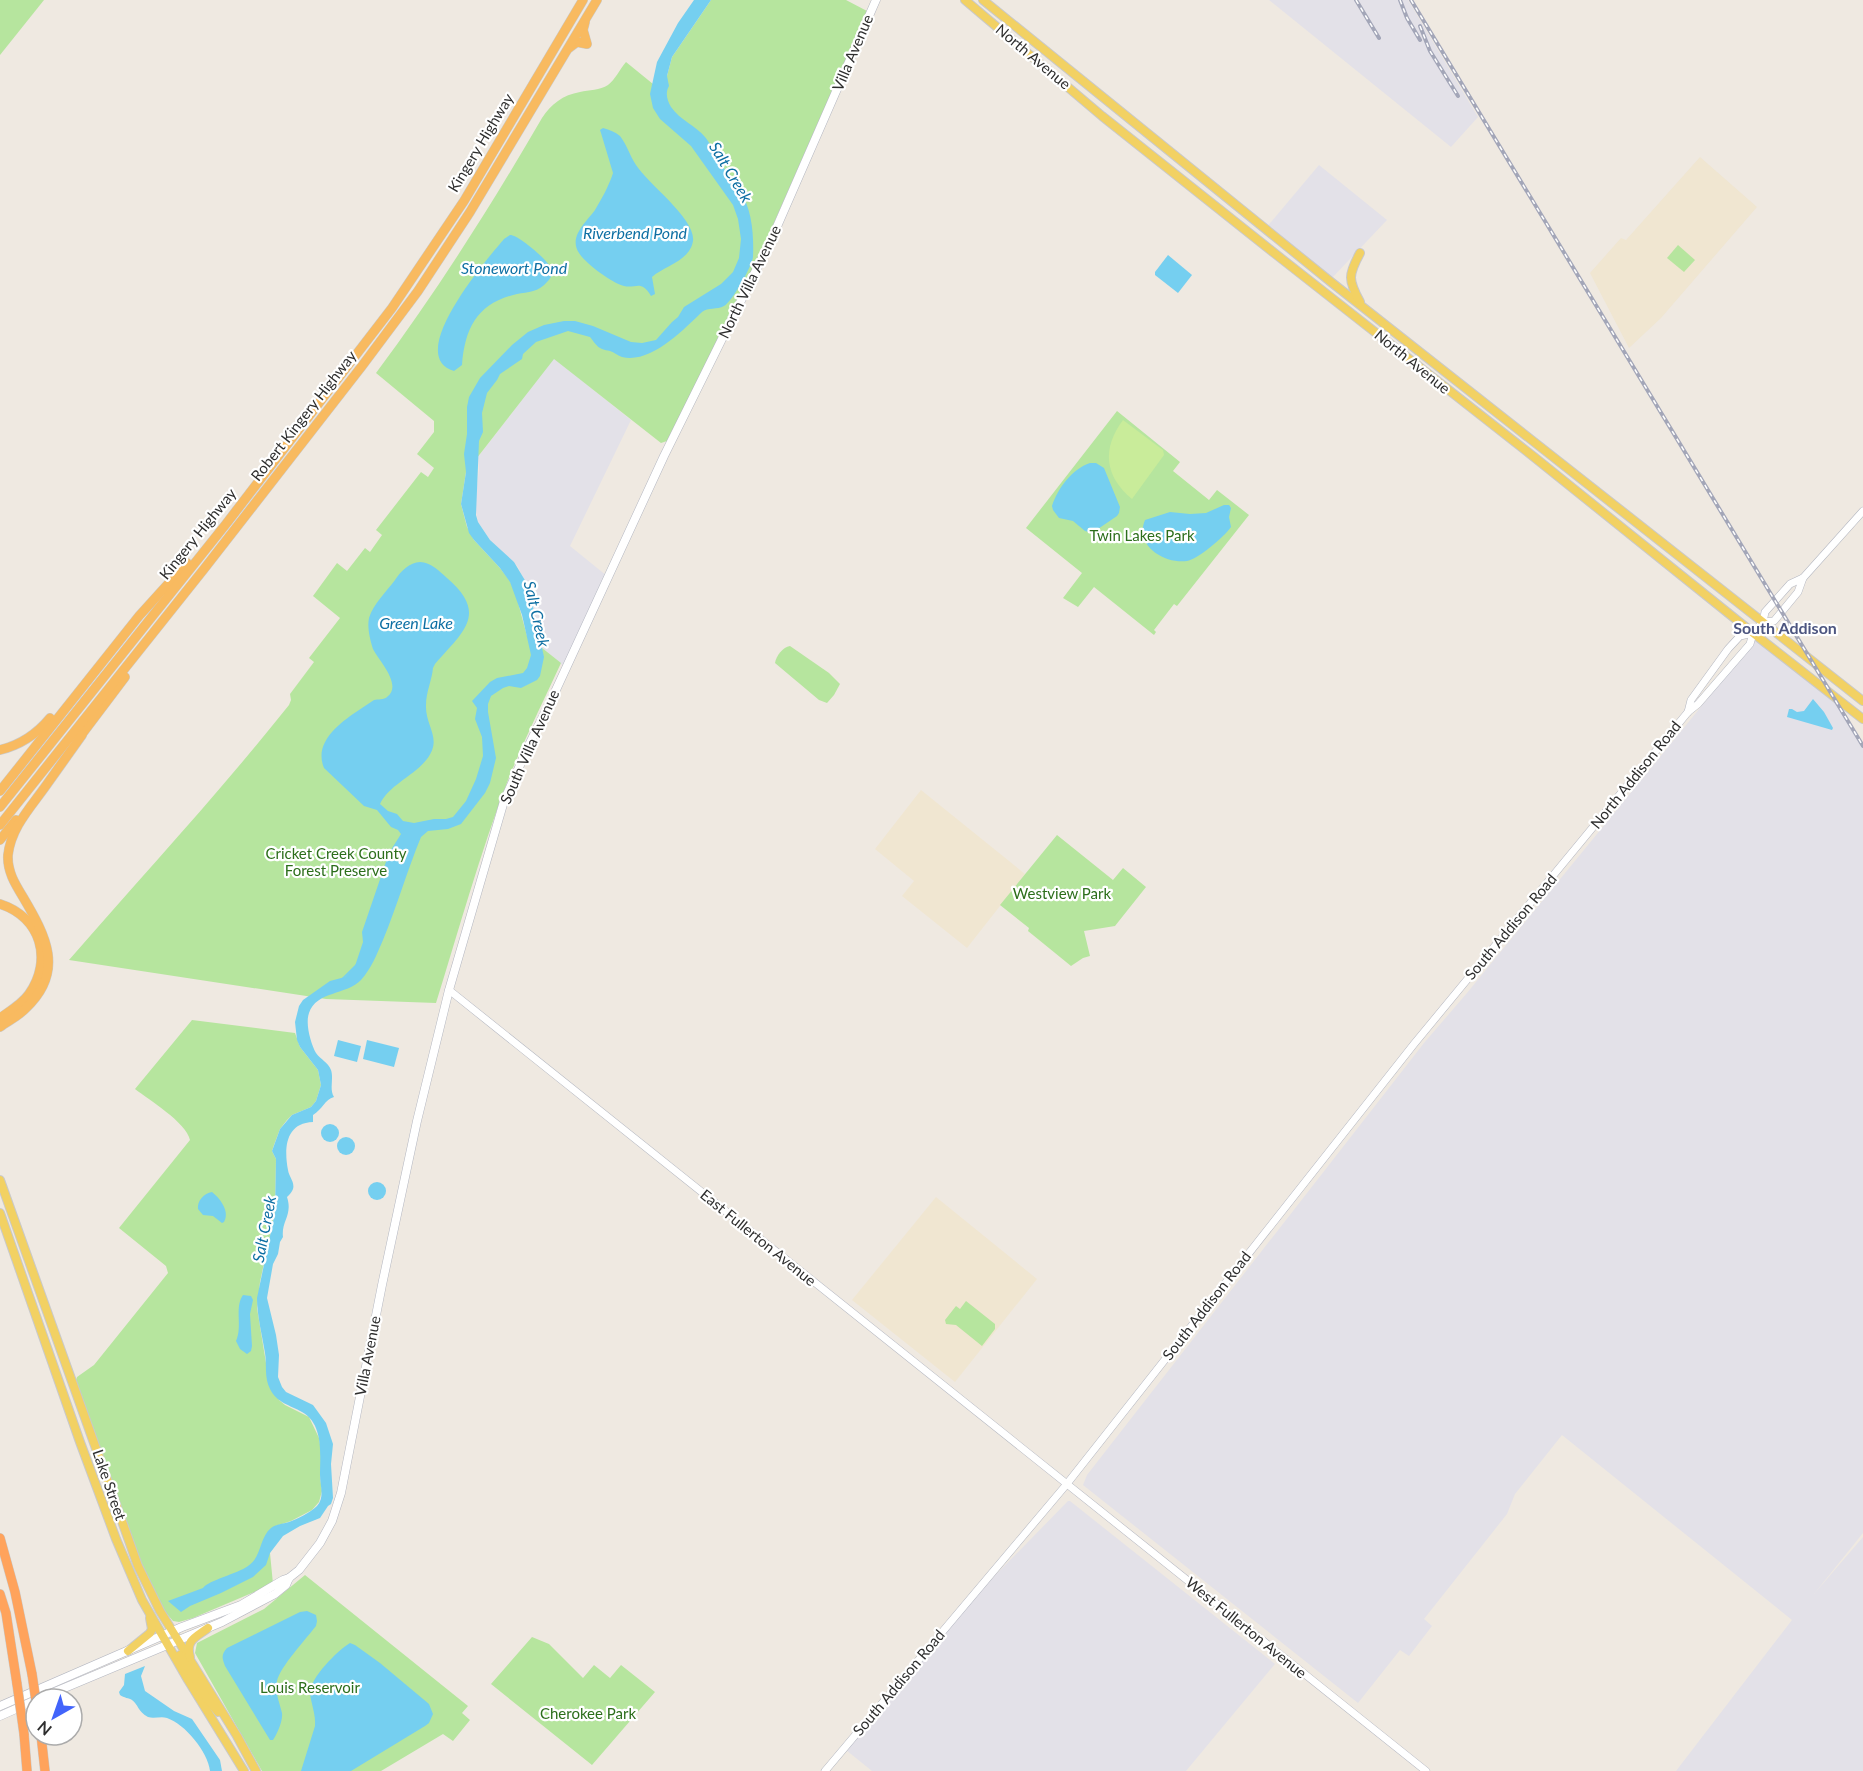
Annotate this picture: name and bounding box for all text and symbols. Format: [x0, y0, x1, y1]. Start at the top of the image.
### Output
street label: Villa Avenue [828, 12, 876, 94]
street label: North Avenue [993, 20, 1075, 93]
street label: Kingery Highway [444, 90, 517, 195]
water label: Salt Creek [706, 138, 757, 206]
street label: North Villa Avenue [714, 222, 784, 341]
water label: Riverbend Pond [583, 223, 688, 242]
water label: Stonewort Pond [461, 258, 568, 277]
street label: North Avenue [1371, 325, 1454, 397]
street label: Robert Kingery Highway [247, 346, 360, 484]
street label: Kingery Highway [155, 484, 240, 583]
park label: Twin Lakes Park [1089, 526, 1195, 544]
water label: Salt Creek [521, 579, 554, 649]
water label: Green Lake [379, 613, 453, 632]
district label: South Addison [1733, 618, 1837, 637]
street label: South Villa Avenue [496, 687, 562, 807]
street label: North Addison Road [1586, 717, 1684, 832]
park label: Cricket Creek County Forest Preserve [265, 844, 407, 879]
street label: South Addison Road [1461, 870, 1560, 983]
park label: Westview Park [1013, 884, 1112, 902]
street label: East Fullerton Avenue [697, 1185, 820, 1289]
water label: Salt Creek [248, 1194, 279, 1264]
street label: South Addison Road [1158, 1247, 1254, 1363]
street label: Villa Avenue [350, 1314, 384, 1397]
street label: Lake Street [89, 1447, 131, 1523]
street label: West Fullerton Avenue [1183, 1573, 1311, 1682]
street label: South Addison Road [849, 1626, 948, 1739]
park label: Louis Reservoir [260, 1678, 360, 1696]
north arrow [24, 1687, 84, 1747]
park label: Cherokee Park [540, 1704, 636, 1722]
text: N [33, 1718, 55, 1740]

